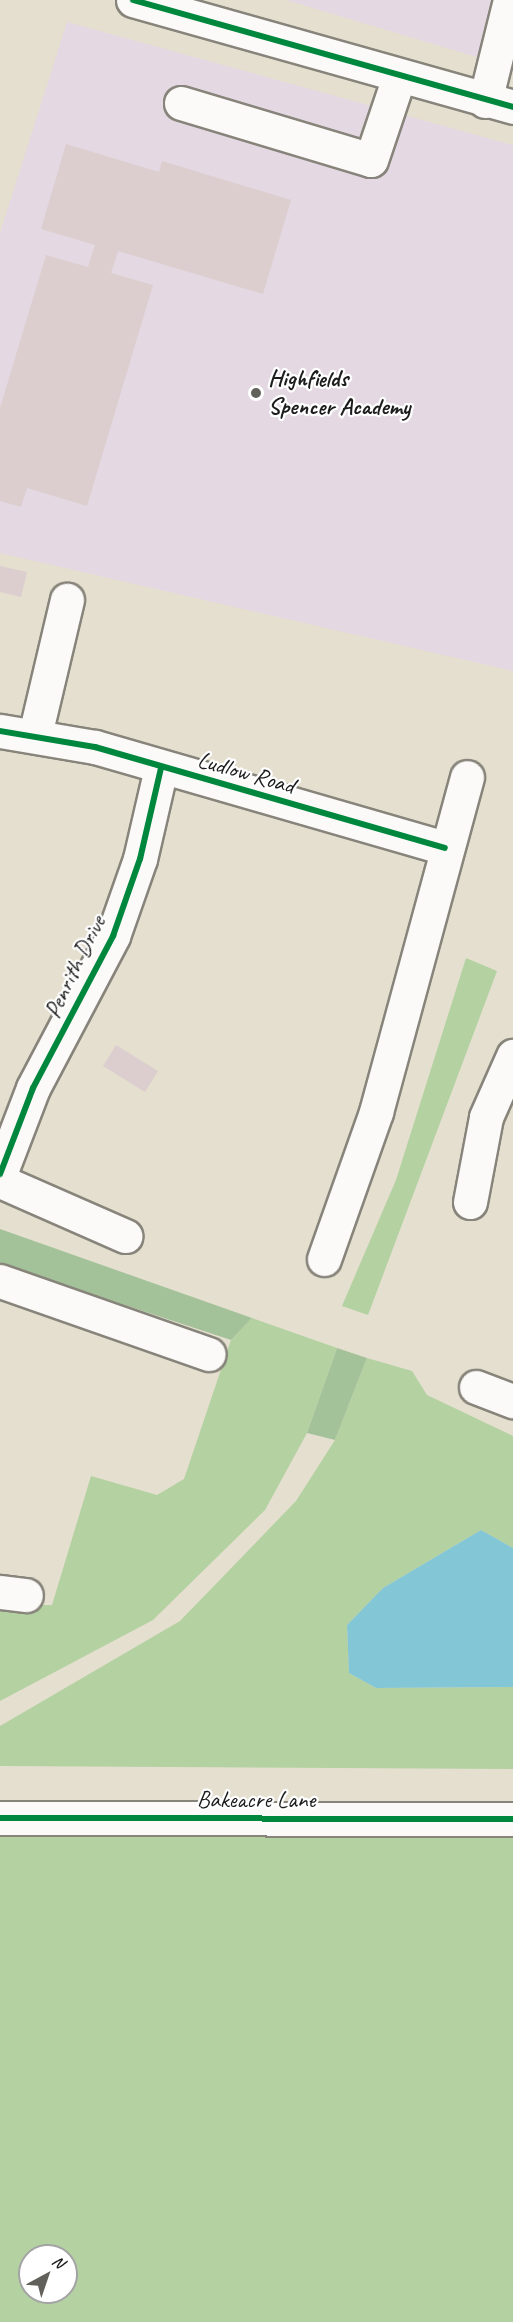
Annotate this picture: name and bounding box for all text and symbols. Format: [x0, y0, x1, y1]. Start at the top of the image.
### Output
place label: Highfields Spencer Academy [268, 365, 411, 421]
marker: Highfields Spencer Academy [249, 386, 263, 400]
street label: Ludlow Road [195, 746, 297, 800]
street label: Penrith Drive [38, 911, 112, 1023]
street label: Bakeacre Lane [196, 1786, 316, 1814]
north arrow [18, 2244, 78, 2304]
text: N [48, 2251, 69, 2273]

